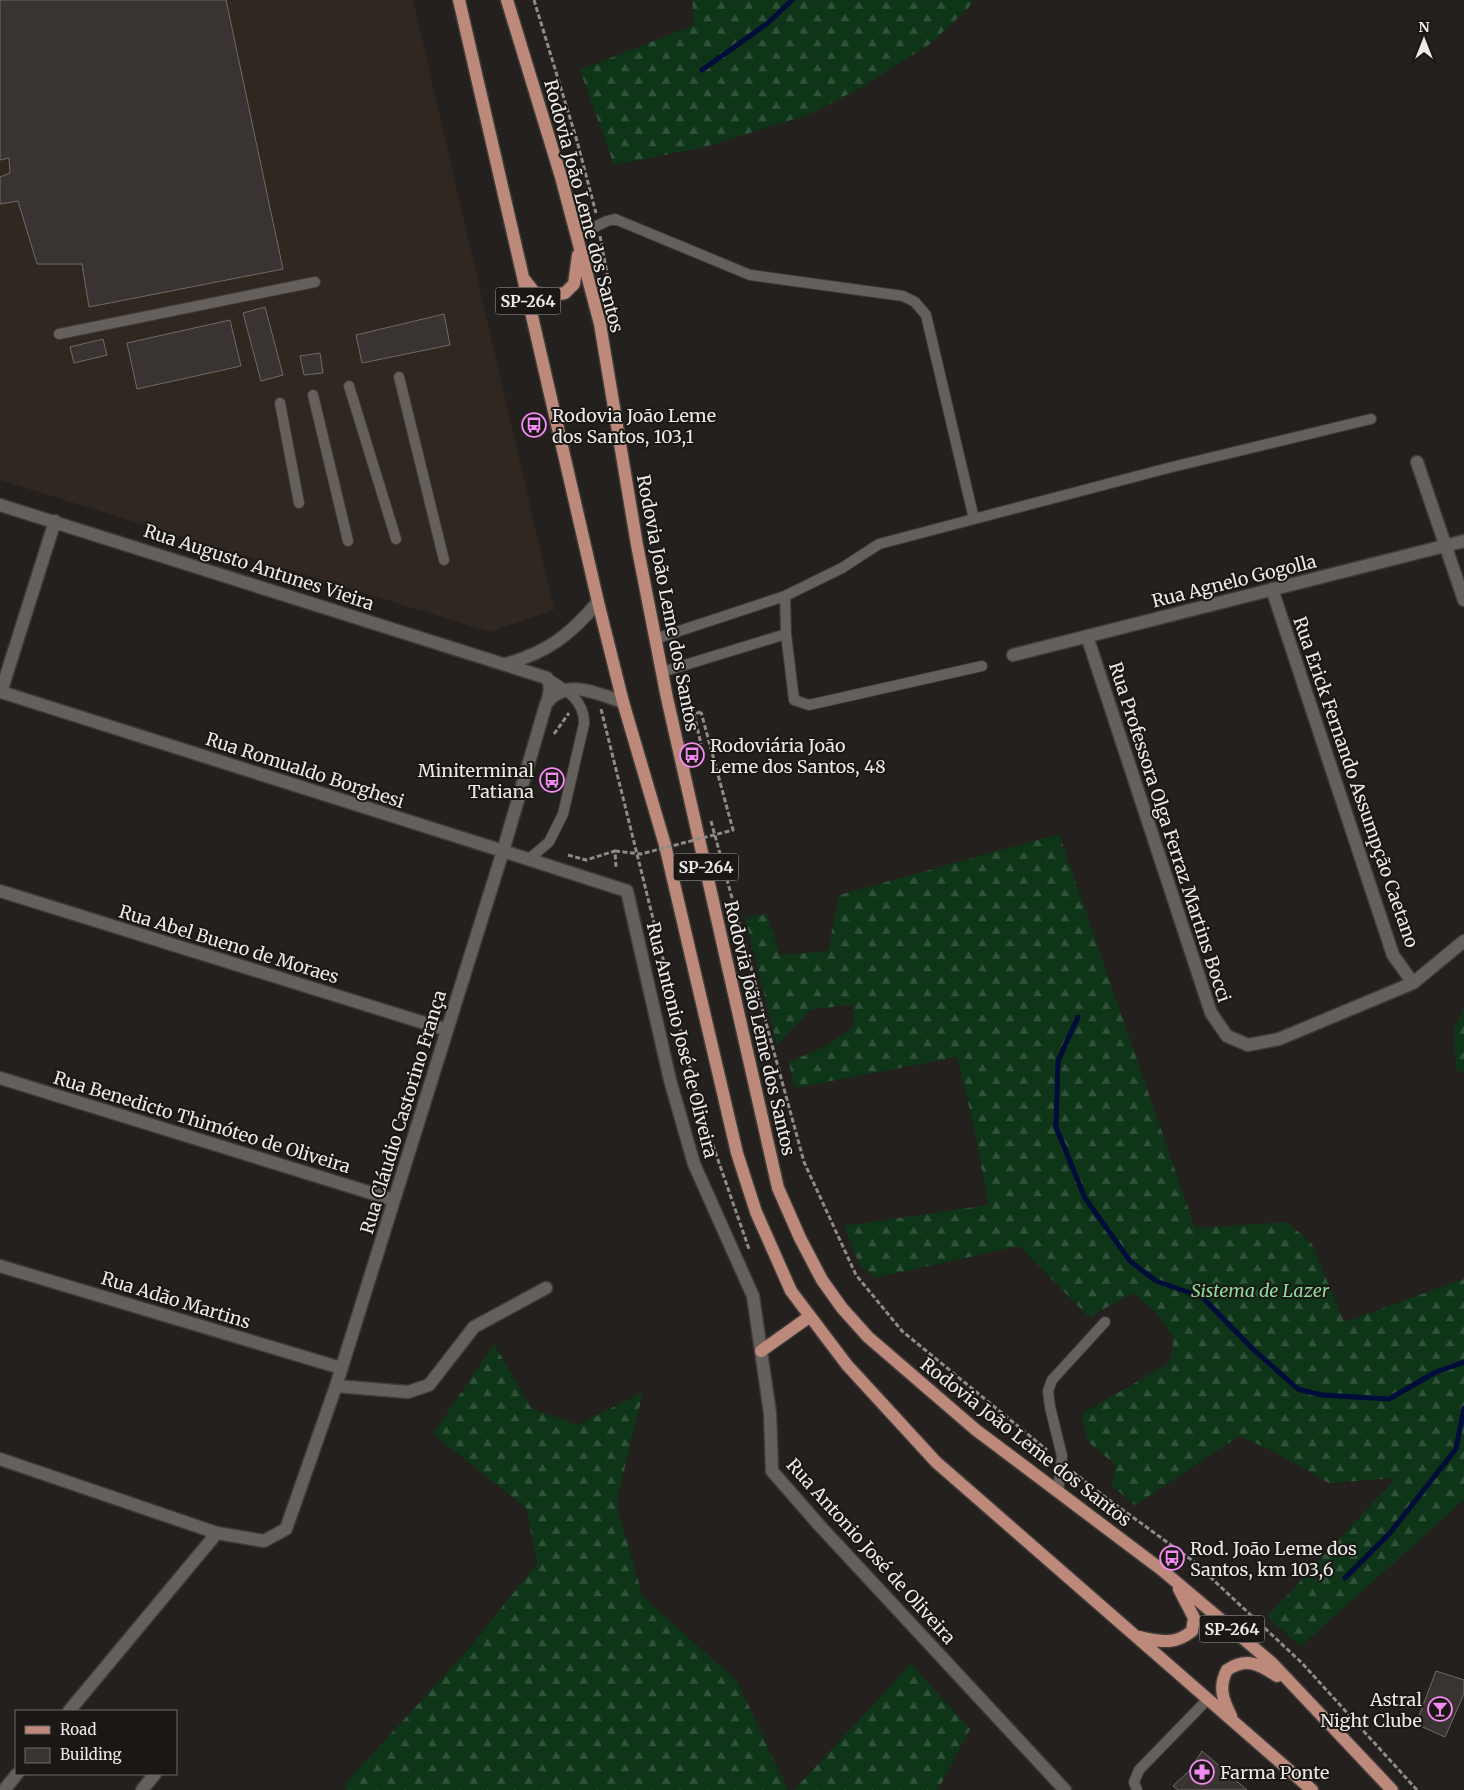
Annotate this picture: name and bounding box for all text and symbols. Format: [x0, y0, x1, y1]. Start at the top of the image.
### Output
north arrow [1399, 15, 1449, 65]
text: N [1418, 18, 1430, 36]
street label: Rodovia João Leme dos Santos [539, 77, 629, 335]
road number: SP-264 [496, 288, 560, 314]
place label: Rodovia João Leme dos Santos, 103,1 [552, 404, 716, 448]
bus stop icon: Rodovia João Leme dos Santos, 103,1 [521, 412, 547, 438]
street label: Rodovia João Leme dos Santos [632, 473, 704, 734]
street label: Rua Augusto Antunes Vieira [141, 519, 377, 615]
street label: Rua Agnelo Gogolla [1149, 549, 1319, 613]
street label: Rua Erick Fernando Assumpção Caetano [1288, 613, 1424, 951]
street label: Rua Professora Olga Ferraz Martins Bocci [1104, 659, 1236, 1005]
street label: Rua Romualdo Borghesi [203, 727, 407, 813]
place label: Rodoviária João Leme dos Santos, 48 [710, 734, 886, 778]
bus stop icon: Rodoviária João Leme dos Santos, 48 [679, 742, 705, 768]
place label: Miniterminal Tatiana [418, 759, 534, 803]
bus stop icon: Miniterminal Tatiana [539, 767, 565, 793]
road number: SP-264 [674, 854, 738, 880]
street label: Rodovia João Leme dos Santos [719, 898, 801, 1158]
street label: Rua Abel Bueno de Moraes [116, 900, 342, 988]
street label: Rua Antonio José de Oliveira [642, 920, 723, 1161]
street label: Rua Cláudio Castorino França [355, 987, 451, 1237]
street label: Rua Benedicto Thimóteo de Oliveira [51, 1066, 354, 1178]
street label: Rua Adão Martins [99, 1266, 254, 1334]
park label: Sistema de Lazer [1191, 1279, 1330, 1302]
street label: Rodovia João Leme dos Santos [916, 1353, 1136, 1532]
street label: Rua Antonio José de Oliveira [781, 1453, 961, 1649]
place label: Rod. João Leme dos Santos, km 103,6 [1190, 1537, 1357, 1581]
bus stop icon: Rod. João Leme dos Santos, km 103,6 [1159, 1545, 1185, 1571]
road number: SP-264 [1200, 1616, 1264, 1642]
place label: Astral Night Clube [1320, 1688, 1422, 1732]
bar icon: Astral Night Clube [1427, 1696, 1453, 1722]
legend [15, 1710, 178, 1775]
text: Road [60, 1720, 96, 1739]
text: Building [60, 1745, 122, 1764]
pharmacy icon: Farma Ponte [1189, 1759, 1215, 1785]
place label: Farma Ponte [1220, 1761, 1329, 1784]

